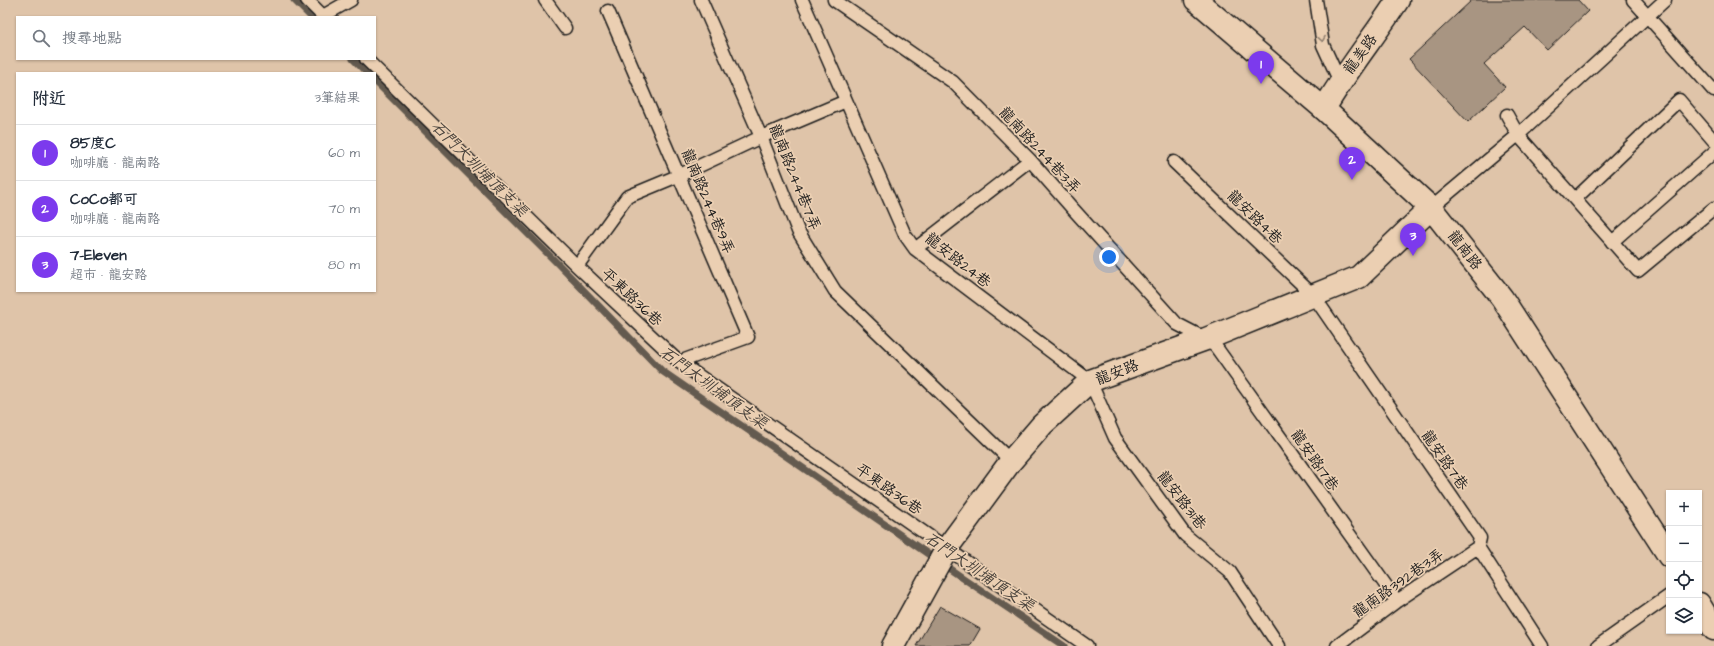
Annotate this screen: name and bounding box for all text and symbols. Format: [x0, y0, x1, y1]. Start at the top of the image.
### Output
search box [16, 16, 376, 60]
icon: search [30, 27, 52, 49]
text: 搜尋地點 [62, 28, 122, 49]
street label: 龍美路 [1339, 30, 1382, 79]
one-way arrow [1317, 35, 1326, 42]
pin: 1 [1248, 51, 1274, 84]
text: 附近 [32, 87, 66, 111]
text: 3筆結果 [314, 89, 360, 107]
street label: 龍南路244巷3弄 [994, 102, 1085, 198]
water label: 石門大圳埔頂支渠 [426, 116, 534, 223]
street label: 龍南路244巷7弄 [764, 121, 825, 234]
text: 85度C [70, 133, 116, 154]
text: 1 [44, 144, 46, 162]
text: 60 m [328, 144, 360, 162]
street label: 龍南路244巷9弄 [676, 145, 739, 257]
pin: 2 [1339, 147, 1365, 180]
text: 咖啡廳 · 龍南路 [70, 154, 160, 172]
street label: 龍安路4巷 [1222, 185, 1287, 249]
text: CoCo都可 [70, 189, 138, 210]
text: 2 [41, 200, 49, 218]
text: 70 m [328, 200, 360, 218]
text: 咖啡廳 · 龍南路 [70, 210, 160, 228]
pin: 3 [1400, 223, 1426, 256]
street label: 龍南路 [1442, 226, 1487, 275]
street label: 龍安路24巷 [920, 228, 995, 293]
text: 7-Eleven [70, 245, 127, 266]
your location [1099, 247, 1119, 267]
text: 3 [42, 256, 48, 274]
text: 80 m [328, 256, 360, 274]
street label: 平東路36巷 [596, 263, 667, 331]
text: 超市 · 龍安路 [70, 266, 147, 284]
water label: 石門大圳埔頂支渠 [655, 341, 773, 435]
street label: 龍安路 [1092, 355, 1142, 390]
street label: 龍安路17巷 [1286, 425, 1344, 495]
street label: 龍安路7巷 [1416, 426, 1473, 495]
street label: 平東路36巷 [851, 459, 926, 520]
street label: 龍安路31巷 [1152, 466, 1211, 534]
map controls [1666, 490, 1702, 634]
button: + [1666, 490, 1702, 526]
button: − [1666, 526, 1702, 562]
water label: 石門大圳埔頂支渠 [920, 527, 1040, 618]
street label: 龍南路392巷3弄 [1348, 544, 1448, 623]
button: locate [1666, 562, 1702, 598]
button: layers [1666, 598, 1702, 634]

